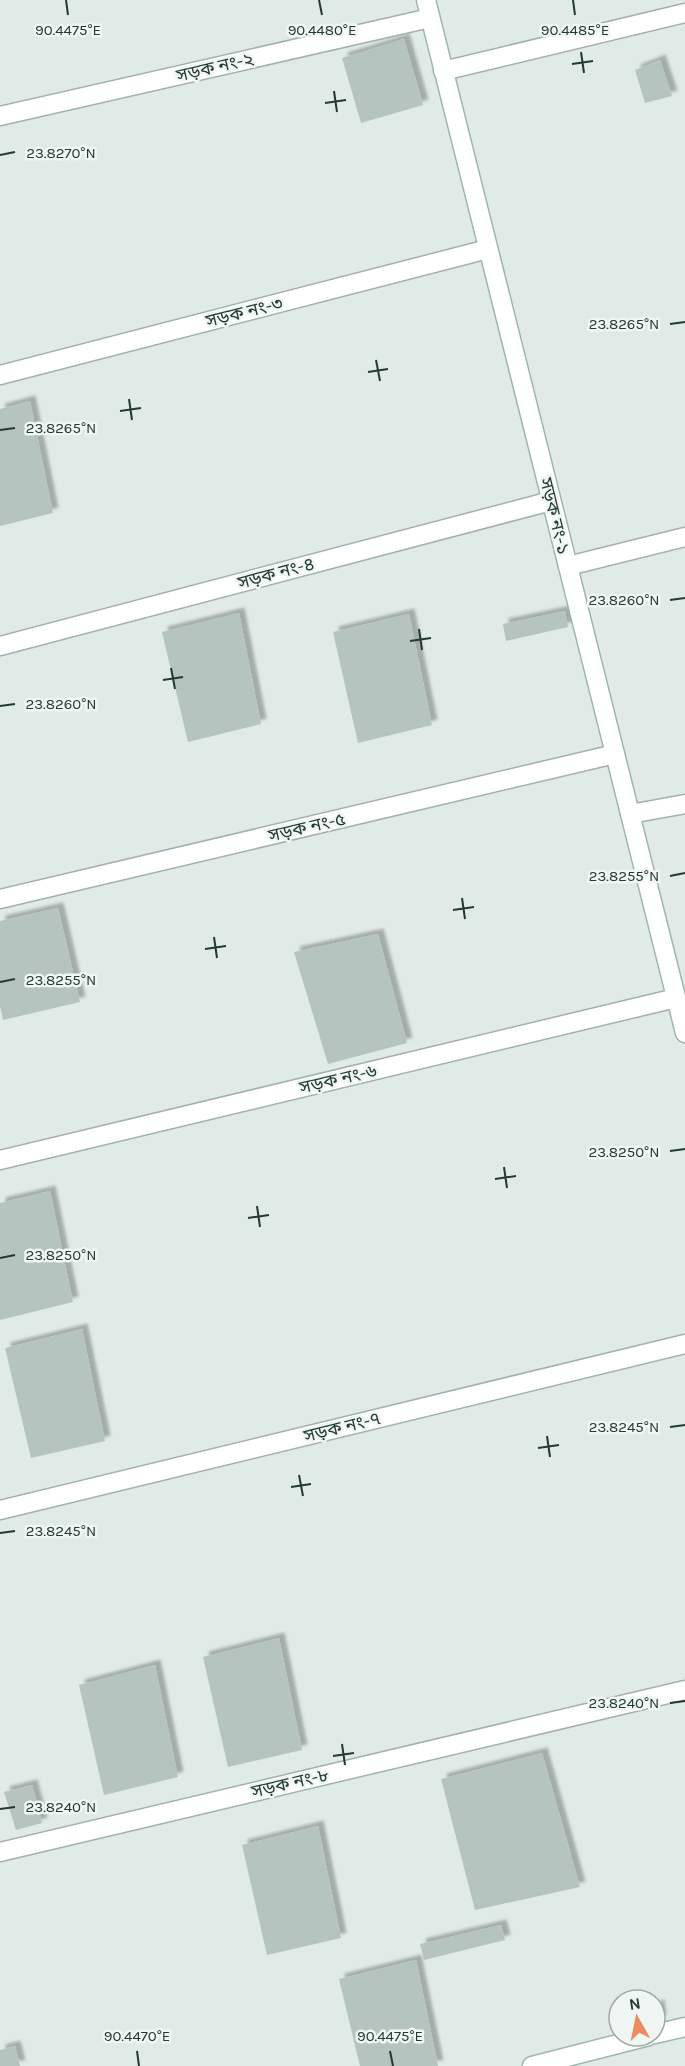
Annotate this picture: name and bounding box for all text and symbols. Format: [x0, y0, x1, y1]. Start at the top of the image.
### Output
text: 90.4475°E [35, 21, 101, 39]
text: 90.4480°E [288, 21, 356, 39]
text: 90.4485°E [541, 21, 609, 39]
street label: সড়ক নং-২ [173, 47, 256, 87]
text: 23.8270°N [26, 144, 96, 162]
street label: সড়ক নং-৩ [202, 292, 285, 332]
text: 23.8265°N [589, 315, 659, 333]
text: 23.8265°N [26, 419, 96, 437]
street label: সড়ক নং-১ [535, 474, 575, 557]
street label: সড়ক নং-৪ [234, 552, 317, 594]
text: 23.8260°N [589, 591, 660, 609]
text: 23.8260°N [26, 695, 97, 713]
street label: সড়ক নং-৫ [265, 807, 348, 847]
text: 23.8255°N [589, 867, 659, 885]
text: 23.8255°N [26, 971, 96, 989]
street label: সড়ক নং-৬ [296, 1059, 379, 1099]
text: 23.8250°N [589, 1143, 659, 1161]
text: 23.8250°N [26, 1246, 96, 1264]
street label: সড়ক নং-৭ [300, 1407, 383, 1447]
text: 23.8245°N [589, 1418, 659, 1436]
text: 23.8245°N [26, 1522, 96, 1540]
text: 23.8240°N [589, 1694, 659, 1712]
street label: সড়ক নং-৮ [248, 1763, 331, 1803]
text: 23.8240°N [26, 1798, 96, 1816]
north arrow [607, 1988, 667, 2048]
text: N [628, 1993, 642, 2014]
text: 90.4470°E [104, 2027, 170, 2045]
text: 90.4475°E [357, 2027, 423, 2045]

